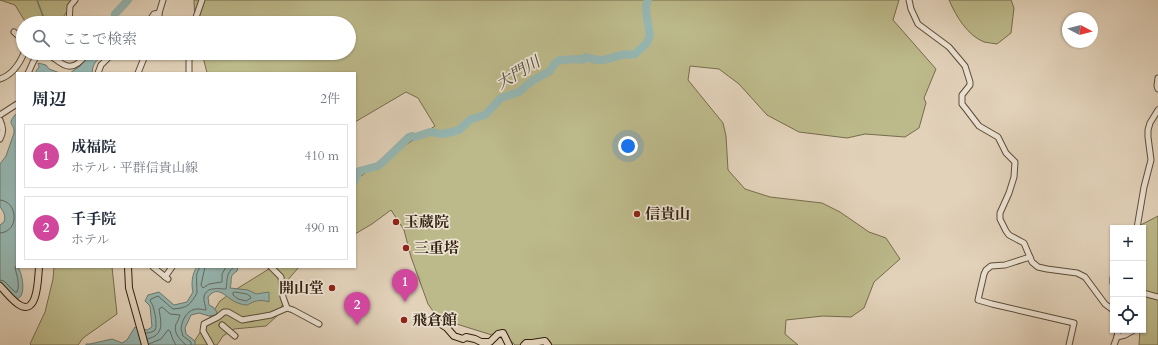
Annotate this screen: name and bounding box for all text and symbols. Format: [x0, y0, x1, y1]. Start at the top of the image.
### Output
north arrow [1062, 12, 1098, 48]
search box [16, 16, 356, 60]
icon: search [30, 27, 52, 49]
text: ここで検索 [62, 29, 137, 49]
water label: 大門川 [492, 50, 546, 95]
text: 周辺 [32, 88, 66, 111]
text: 2件 [320, 90, 340, 108]
your location [618, 136, 638, 156]
text: 成福院 [71, 137, 116, 157]
text: 1 [43, 147, 49, 165]
text: 410 m [305, 147, 339, 165]
text: ホテル · 平群信貴山線 [71, 159, 198, 177]
place label: 信貴山 [645, 204, 690, 224]
text: 千手院 [71, 209, 116, 229]
marker: 信貴山 [632, 209, 642, 219]
place label: 玉蔵院 [404, 212, 449, 232]
marker: 玉蔵院 [391, 217, 401, 227]
text: 2 [43, 219, 49, 237]
text: 490 m [305, 219, 339, 237]
map controls [1110, 225, 1146, 333]
button: + [1110, 225, 1146, 261]
text: ホテル [71, 231, 109, 249]
place label: 三重塔 [414, 238, 459, 258]
marker: 三重塔 [401, 243, 411, 253]
button: − [1110, 261, 1146, 297]
pin: 1 [392, 269, 418, 302]
place label: 開山堂 [279, 278, 324, 298]
marker: 開山堂 [327, 283, 337, 293]
pin: 2 [344, 292, 370, 325]
button: locate [1110, 297, 1146, 333]
place label: 飛倉館 [412, 310, 457, 330]
marker: 飛倉館 [399, 315, 409, 325]

